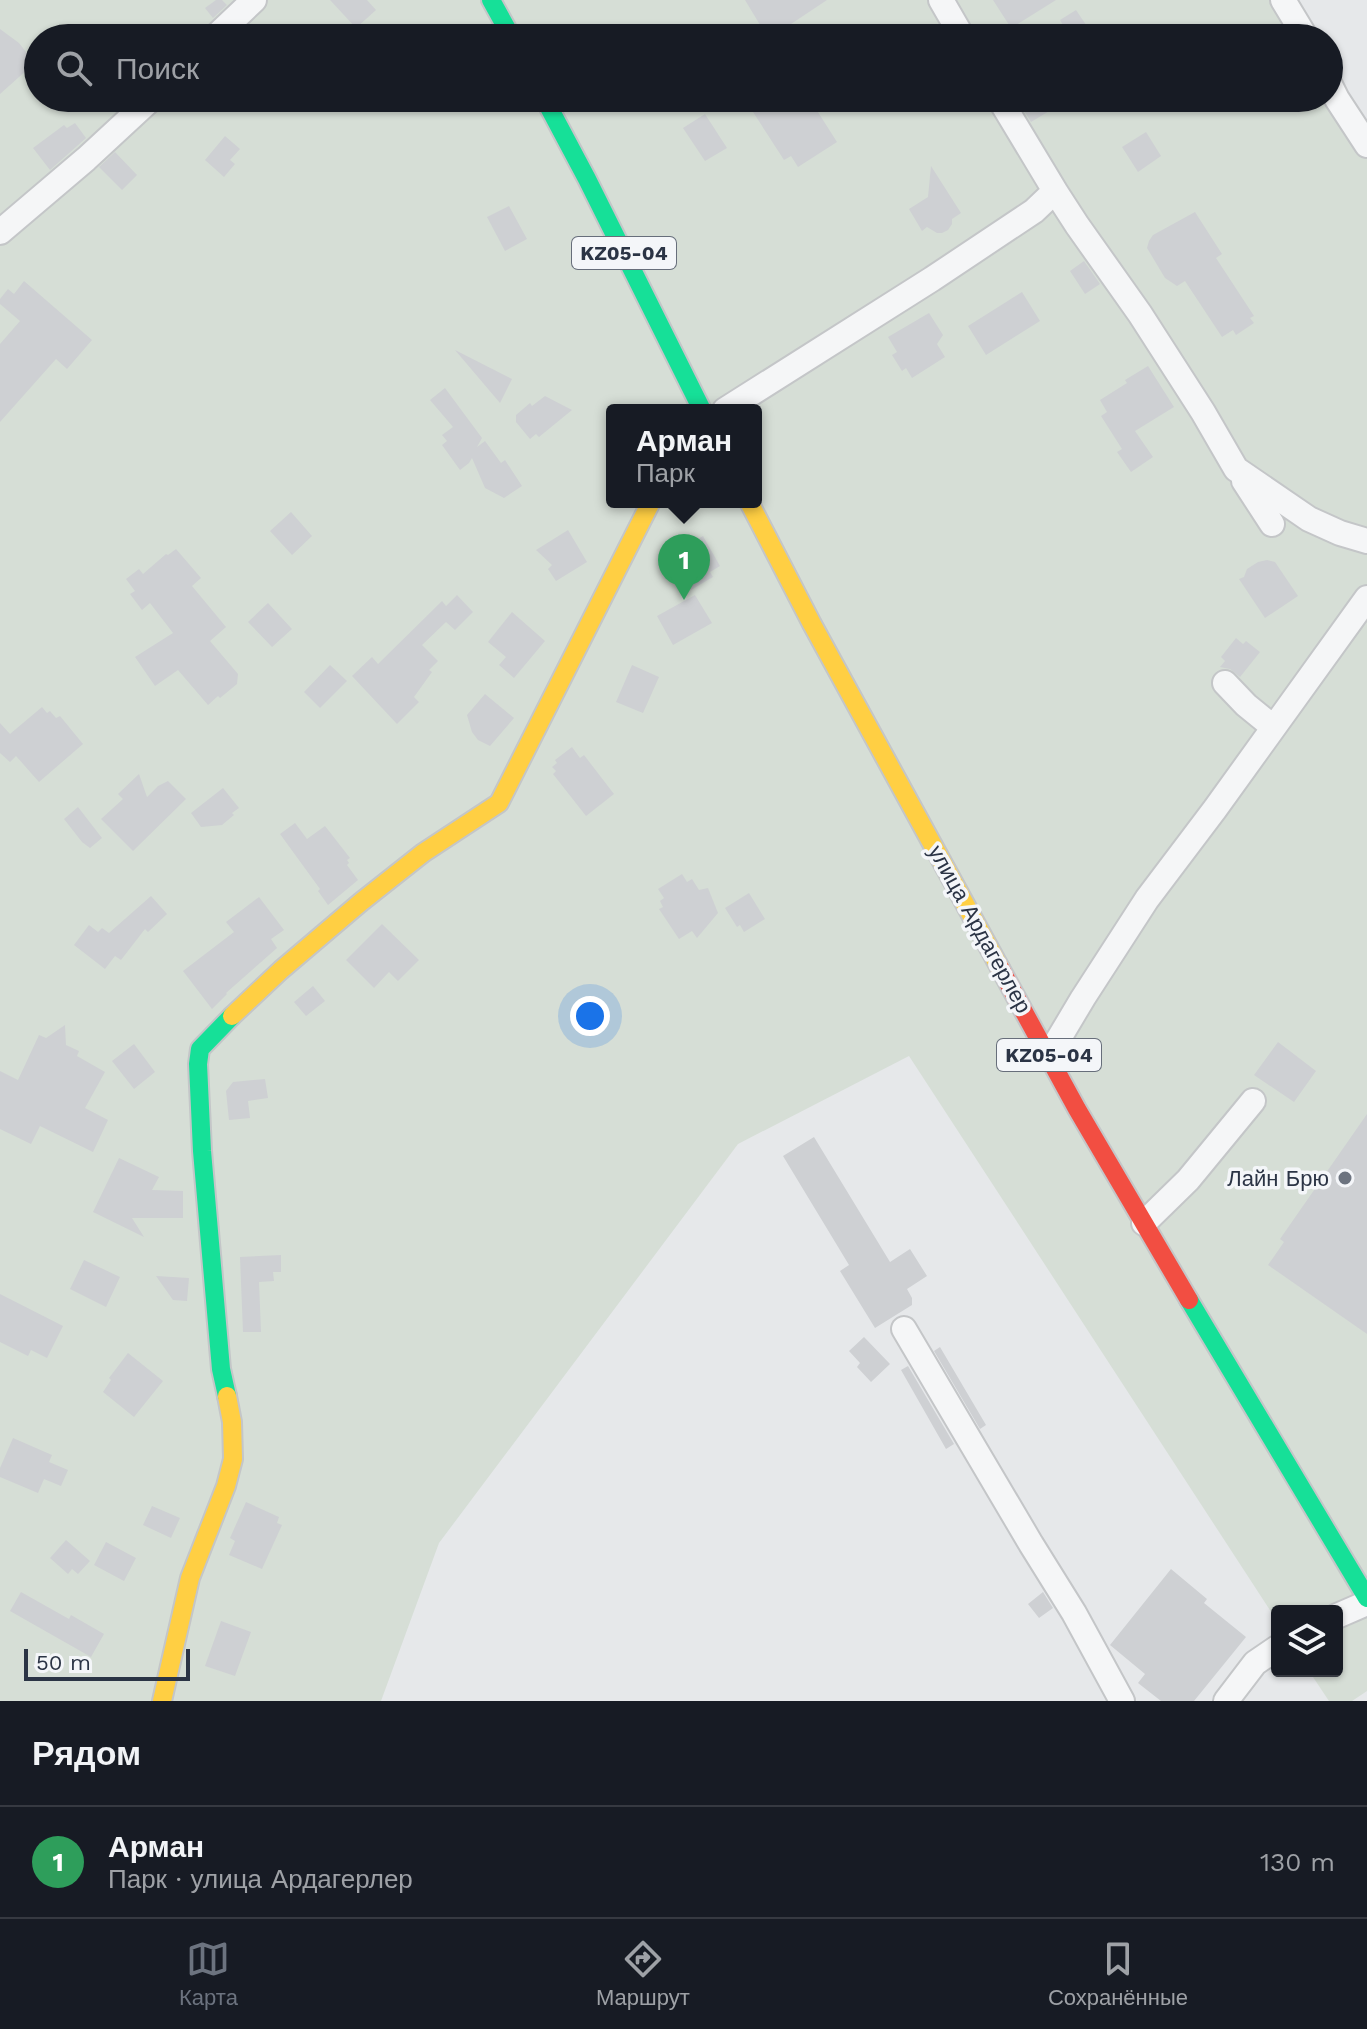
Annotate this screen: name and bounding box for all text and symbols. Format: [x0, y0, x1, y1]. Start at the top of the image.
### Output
search box [24, 24, 1343, 112]
icon: search [52, 46, 96, 90]
text: Поиск [116, 51, 199, 86]
road number: KZ05-04 [572, 237, 676, 269]
popup [606, 404, 762, 508]
text: Арман [636, 423, 732, 458]
text: Парк [636, 458, 695, 488]
pin: 1 [658, 534, 710, 600]
street label: улица Ардагерлер [923, 841, 1037, 1017]
your location [570, 996, 610, 1036]
road number: KZ05-04 [997, 1039, 1101, 1071]
place label: Лайн Брю [1227, 1166, 1329, 1191]
marker: Лайн Брю [1336, 1169, 1354, 1187]
map controls [1271, 1605, 1343, 1677]
button: layers [1271, 1605, 1343, 1677]
scale bar [24, 1645, 190, 1681]
text: 50 m [36, 1650, 91, 1675]
text: Рядом [32, 1733, 141, 1773]
text: Арман [108, 1829, 204, 1864]
text: 1 [52, 1847, 64, 1877]
text: 130 m [1260, 1847, 1335, 1877]
text: Парк · улица Ардагерлер [108, 1864, 413, 1894]
tab: Карта [179, 1937, 238, 2011]
tab: Маршрут [596, 1937, 690, 2011]
tab: Сохранённые [1048, 1937, 1188, 2011]

